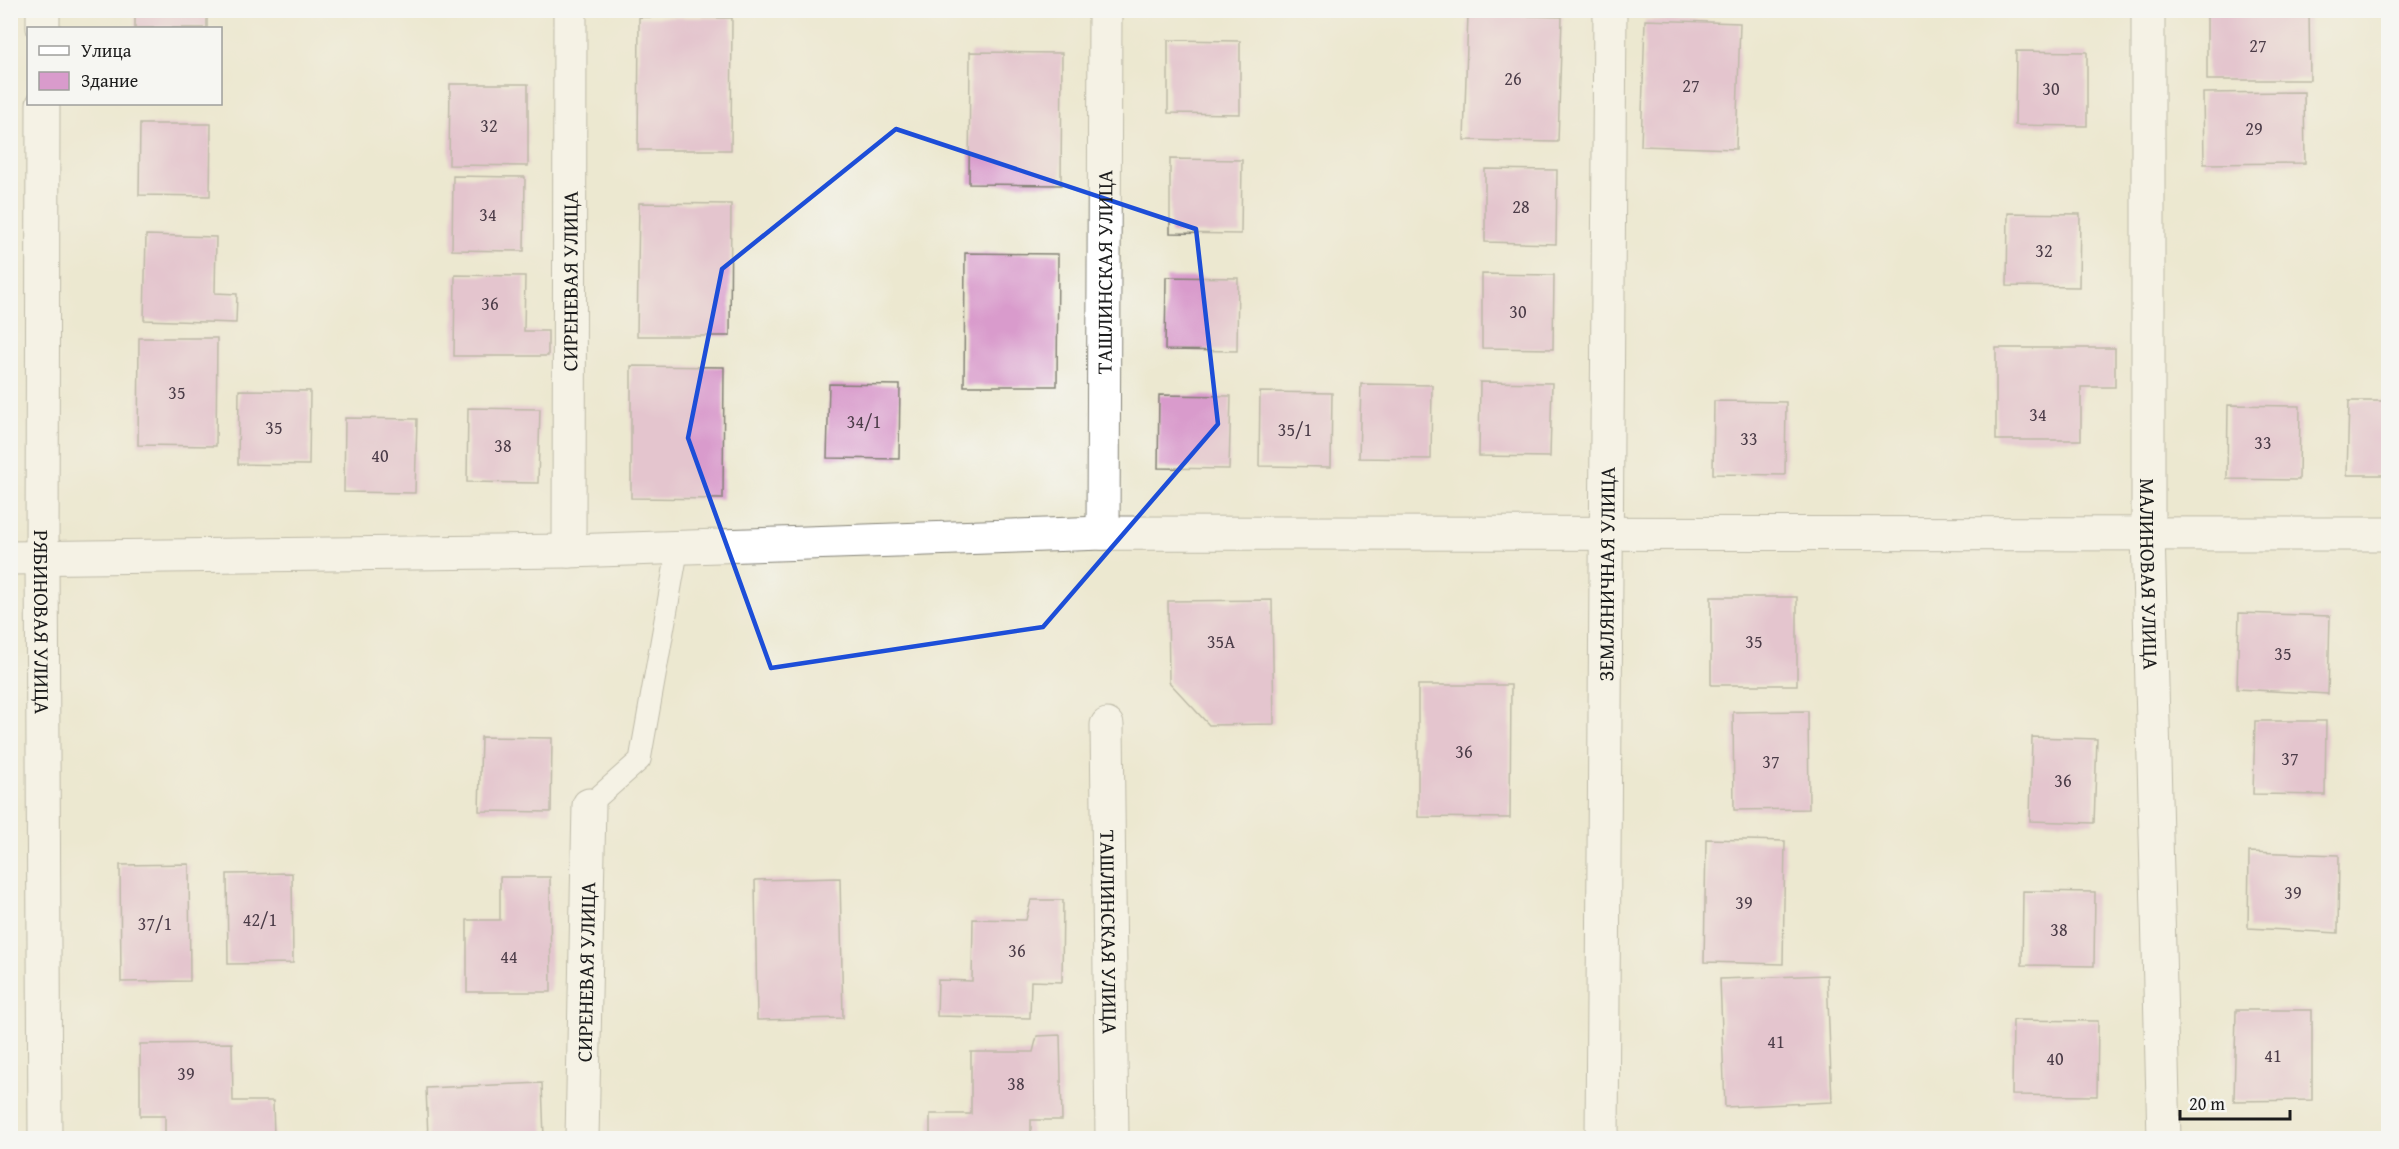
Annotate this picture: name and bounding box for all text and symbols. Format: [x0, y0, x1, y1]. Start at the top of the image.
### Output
legend [27, 27, 222, 105]
house number: 27 [2249, 32, 2267, 59]
text: Улица [81, 37, 132, 64]
house number: 26 [1504, 65, 1522, 92]
text: Здание [81, 67, 138, 94]
house number: 27 [1682, 72, 1700, 99]
house number: 30 [2042, 75, 2060, 102]
house number: 32 [480, 112, 498, 139]
house number: 29 [2245, 115, 2263, 142]
street label: ТАШЛИНСКАЯ УЛИЦА [1088, 170, 1120, 374]
street label: СИРЕНЕВАЯ УЛИЦА [554, 191, 585, 371]
house number: 28 [1512, 193, 1530, 220]
house number: 34 [479, 201, 497, 228]
house number: 32 [2035, 237, 2053, 264]
house number: 36 [481, 290, 499, 317]
house number: 30 [1509, 298, 1527, 325]
house number: 35 [168, 379, 186, 406]
house number: 34 [2029, 401, 2047, 428]
house number: 34/1 [847, 408, 881, 435]
house number: 35 [265, 414, 283, 441]
house number: 35/1 [1278, 416, 1312, 443]
house number: 33 [1740, 425, 1758, 452]
house number: 33 [2254, 429, 2272, 456]
house number: 38 [494, 432, 512, 459]
house number: 40 [371, 442, 389, 469]
street label: ЗЕМЛЯНИЧНАЯ УЛИЦА [1590, 466, 1622, 682]
street label: МАЛИНОВАЯ УЛИЦА [2133, 478, 2167, 670]
street label: РЯБИНОВАЯ УЛИЦА [26, 530, 58, 715]
house number: 35А [1207, 628, 1235, 655]
house number: 35 [1745, 628, 1763, 655]
house number: 35 [2274, 640, 2292, 667]
house number: 36 [1455, 738, 1473, 765]
house number: 37 [2281, 745, 2299, 772]
house number: 37 [1762, 748, 1780, 775]
house number: 36 [2054, 767, 2072, 794]
street label: ТАШЛИНСКАЯ УЛИЦА [1093, 830, 1126, 1035]
house number: 39 [2284, 879, 2302, 906]
street label: СИРЕНЕВАЯ УЛИЦА [568, 881, 603, 1062]
house number: 39 [1735, 889, 1753, 916]
house number: 42/1 [243, 906, 277, 933]
house number: 37/1 [138, 910, 172, 937]
house number: 38 [2050, 916, 2068, 943]
house number: 36 [1008, 937, 1026, 964]
house number: 44 [500, 943, 518, 970]
house number: 41 [1767, 1028, 1785, 1055]
house number: 41 [2264, 1042, 2282, 1069]
house number: 40 [2046, 1045, 2064, 1072]
house number: 39 [177, 1060, 195, 1087]
house number: 38 [1007, 1070, 1025, 1097]
scale bar [2180, 1083, 2290, 1121]
text: 20 m [2189, 1090, 2225, 1117]

